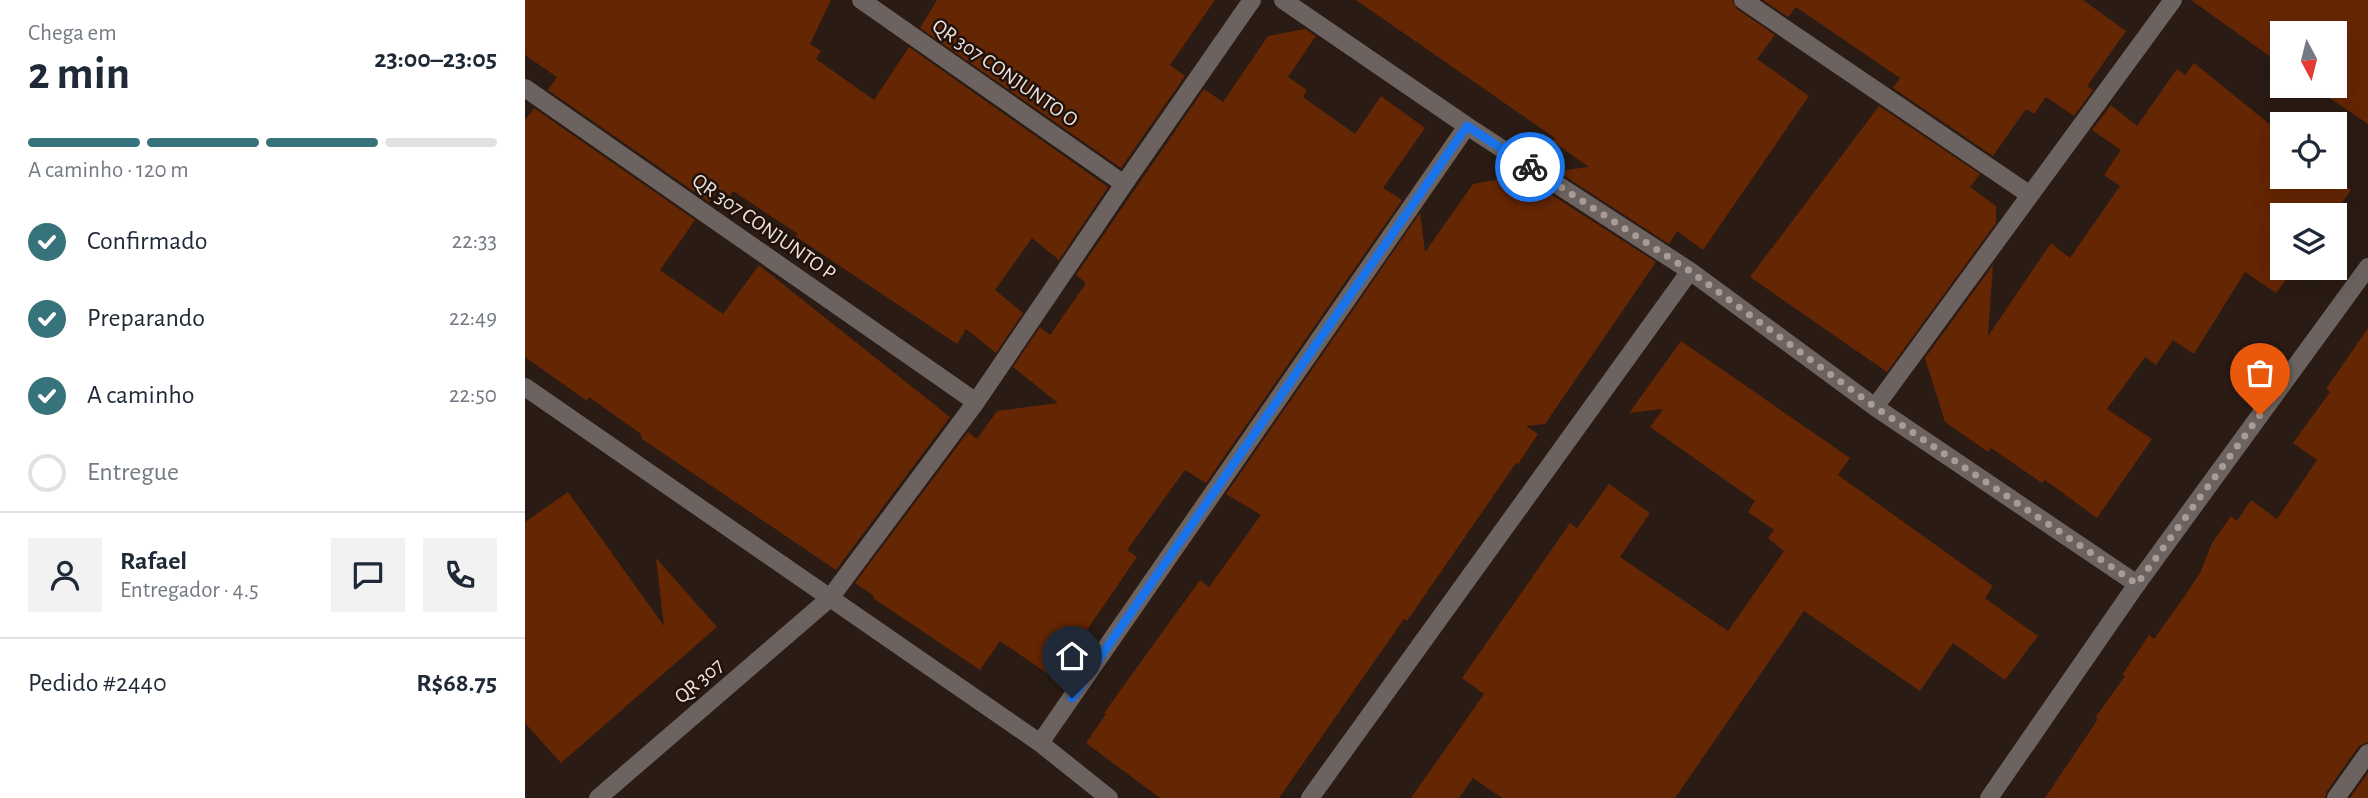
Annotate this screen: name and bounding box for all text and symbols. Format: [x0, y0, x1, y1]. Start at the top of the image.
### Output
street label: QR 307 CONJUNTO O [928, 15, 1082, 131]
north arrow [2270, 21, 2347, 98]
map controls [2270, 21, 2347, 280]
text: Chega em [28, 22, 117, 45]
text: 23:00–23:05 [374, 46, 497, 72]
text: 2 min [28, 51, 130, 97]
button: locate [2270, 112, 2347, 189]
courier [1495, 132, 1565, 202]
icon: bike [1511, 148, 1549, 186]
text: A caminho · 120 m [28, 159, 189, 182]
street label: QR 307 CONJUNTO P [688, 170, 840, 284]
button: layers [2270, 203, 2347, 280]
icon: check [28, 223, 66, 261]
text: Confirmado [87, 228, 208, 254]
text: 22:33 [452, 230, 497, 253]
icon: check [28, 300, 66, 338]
text: Preparando [87, 305, 205, 331]
text: 22:49 [449, 307, 497, 330]
pin [2230, 343, 2290, 415]
icon: bag [2241, 354, 2279, 392]
icon: check [28, 377, 66, 415]
text: A caminho [87, 382, 195, 408]
text: 22:50 [449, 384, 497, 407]
text: Entregue [87, 459, 179, 485]
button: person [28, 538, 102, 612]
button: chat [331, 538, 405, 612]
button: phone [423, 538, 497, 612]
text: Rafael [120, 548, 187, 574]
text: Entregador · 4.5 [120, 579, 259, 602]
pin [1042, 626, 1102, 698]
icon: home [1053, 637, 1091, 675]
street label: QR 307 [671, 654, 728, 708]
text: Pedido #2440 [28, 670, 167, 696]
text: R$68.75 [416, 670, 497, 696]

